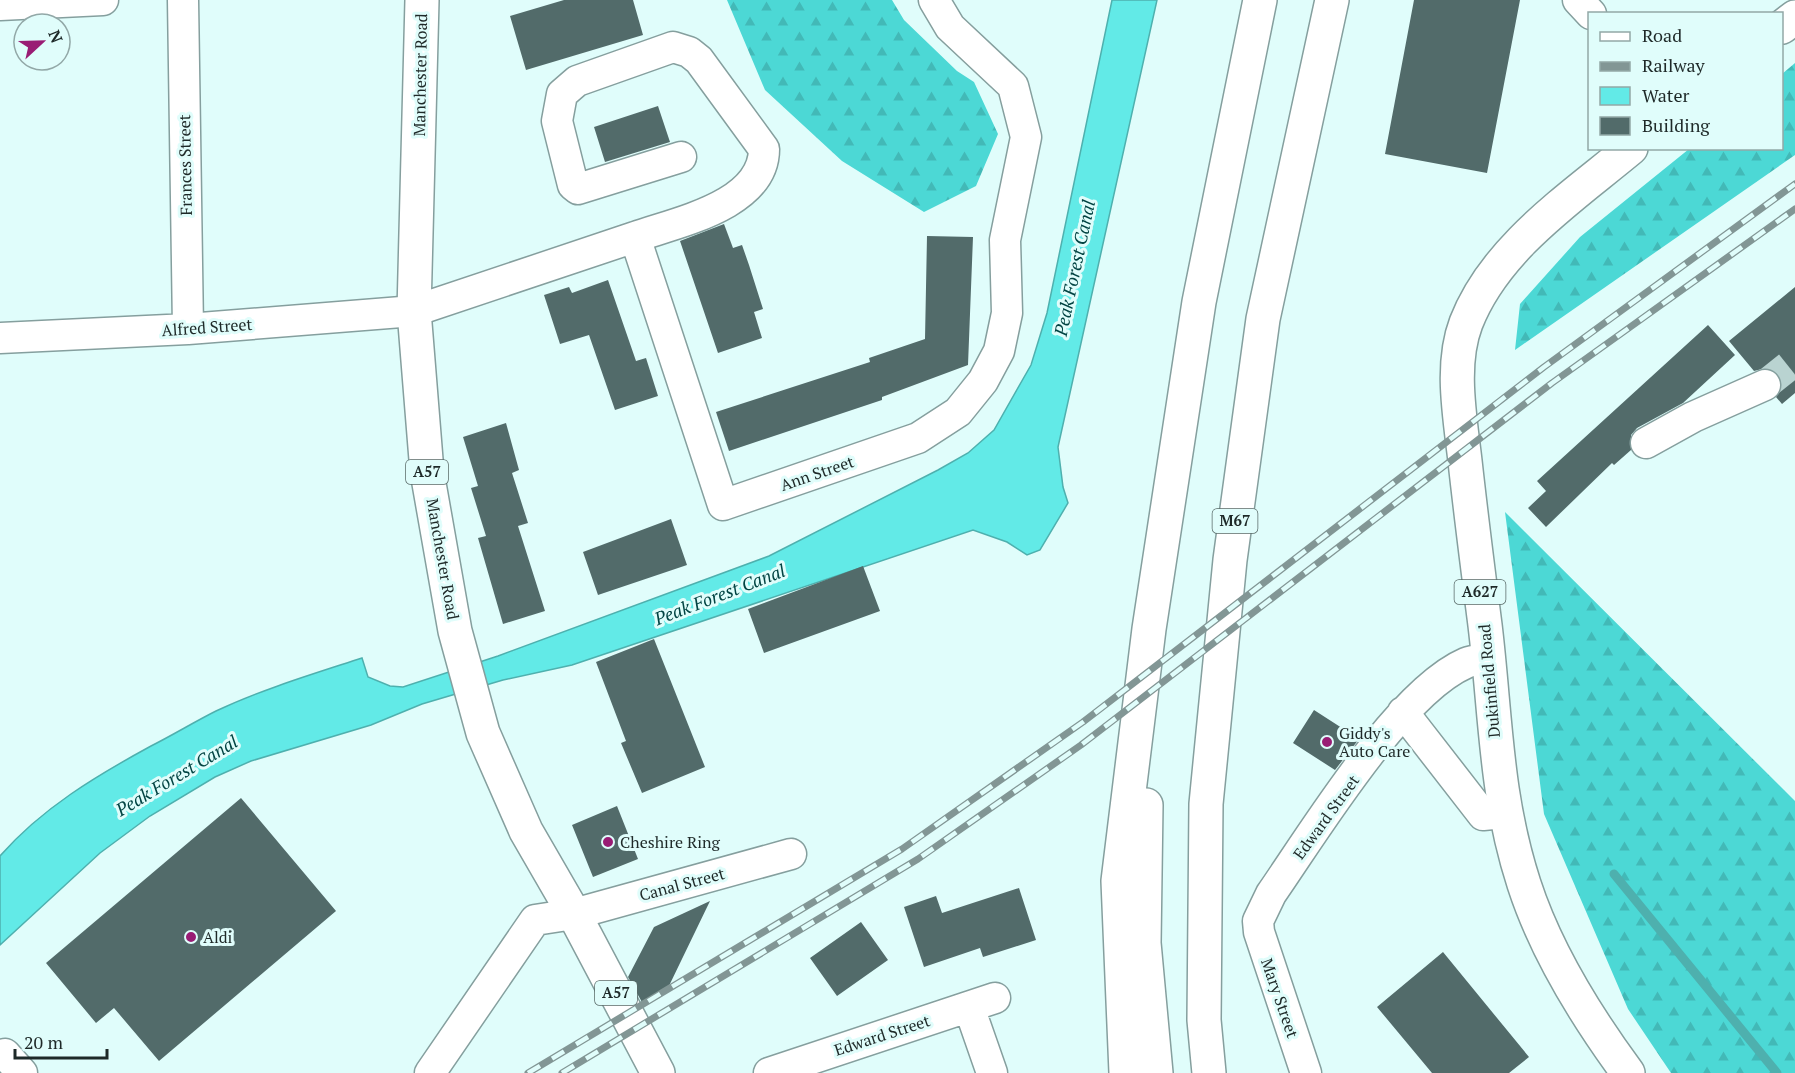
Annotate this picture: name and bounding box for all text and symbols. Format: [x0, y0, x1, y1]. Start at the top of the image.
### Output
north arrow [12, 12, 72, 72]
legend [1588, 12, 1783, 150]
street label: Manchester Road [408, 13, 432, 137]
text: Road [1642, 23, 1682, 47]
text: N [43, 27, 68, 46]
text: Railway [1642, 53, 1706, 77]
text: Water [1642, 83, 1689, 107]
text: Building [1642, 113, 1710, 137]
street label: Frances Street [173, 114, 197, 216]
water label: Peak Forest Canal [1048, 198, 1100, 339]
street label: Alfred Street [161, 313, 253, 341]
street label: Ann Street [777, 450, 857, 496]
road number: A57 [406, 460, 448, 484]
street label: Manchester Road [421, 497, 465, 622]
road number: M67 [1212, 509, 1258, 533]
water label: Peak Forest Canal [650, 558, 789, 630]
road number: A627 [1454, 580, 1506, 604]
street label: Dukinfield Road [1473, 623, 1505, 739]
place label: Giddy's Auto Care [1339, 722, 1410, 762]
water label: Peak Forest Canal [110, 729, 242, 822]
marker: Giddy's Auto Care [1320, 735, 1334, 749]
street label: Edward Street [1288, 770, 1364, 864]
place label: Cheshire Ring [620, 831, 720, 853]
marker: Cheshire Ring [601, 835, 615, 849]
street label: Canal Street [637, 862, 727, 906]
place label: Aldi [203, 926, 233, 948]
marker: Aldi [184, 930, 198, 944]
street label: Mary Street [1256, 955, 1304, 1041]
road number: A57 [595, 981, 637, 1005]
street label: Edward Street [831, 1009, 933, 1061]
scale bar [15, 1022, 106, 1060]
text: 20 m [24, 1030, 64, 1054]

